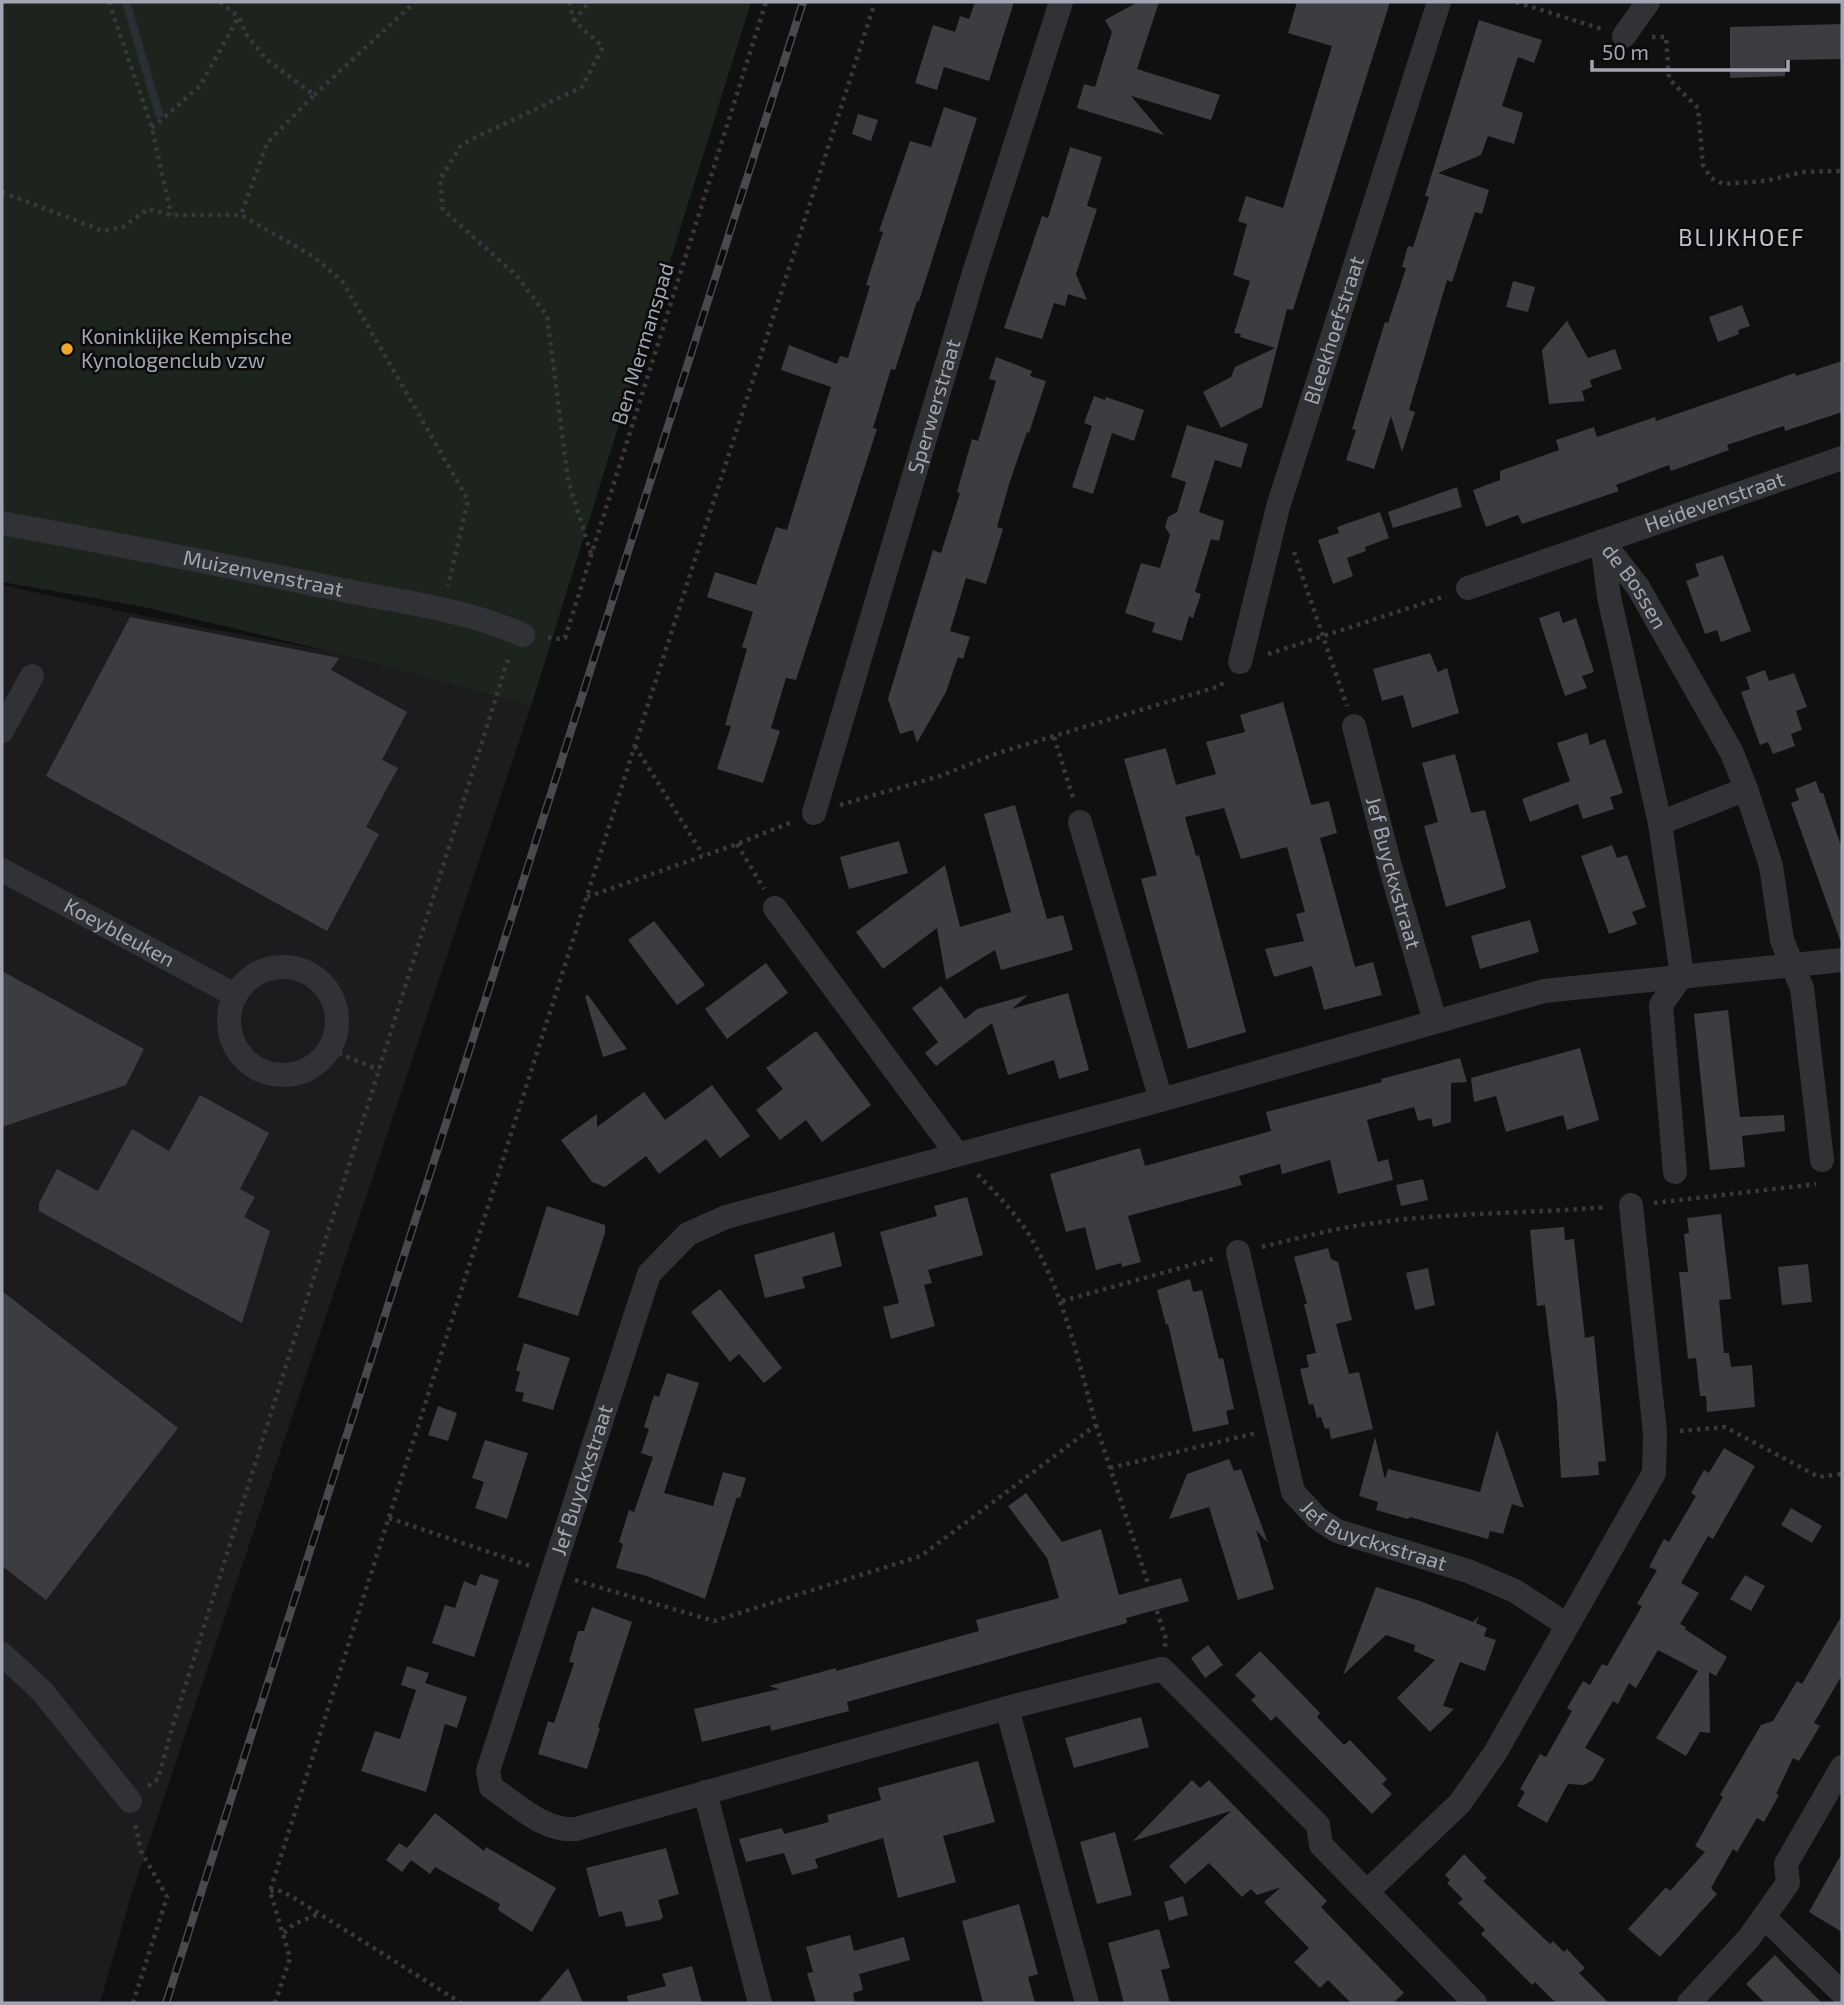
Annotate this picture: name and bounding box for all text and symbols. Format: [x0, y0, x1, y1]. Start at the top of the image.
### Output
scale bar [1592, 28, 1788, 72]
text: 50 m [1602, 39, 1649, 64]
district label: BLIJKHOEF [1678, 223, 1806, 251]
street label: Bleekhoefstraat [1298, 253, 1368, 407]
street label: Ben Mermanspad [605, 260, 678, 427]
place label: Koninklijke Kempische Kynologenclub vzw [81, 323, 292, 372]
street label: Sperwerstraat [901, 336, 965, 476]
marker: Koninklijke Kempische Kynologenclub vzw [59, 341, 75, 357]
street label: Heidevenstraat [1641, 465, 1787, 537]
street label: de Bossen [1598, 538, 1673, 633]
street label: Muizenvenstraat [181, 544, 346, 601]
street label: Jef Buyckxstraat [1362, 794, 1427, 952]
street label: Koeybleuken [60, 892, 179, 971]
street label: Jef Buyckxstraat [545, 1401, 617, 1558]
street label: Jef Buyckxstraat [1296, 1494, 1450, 1575]

